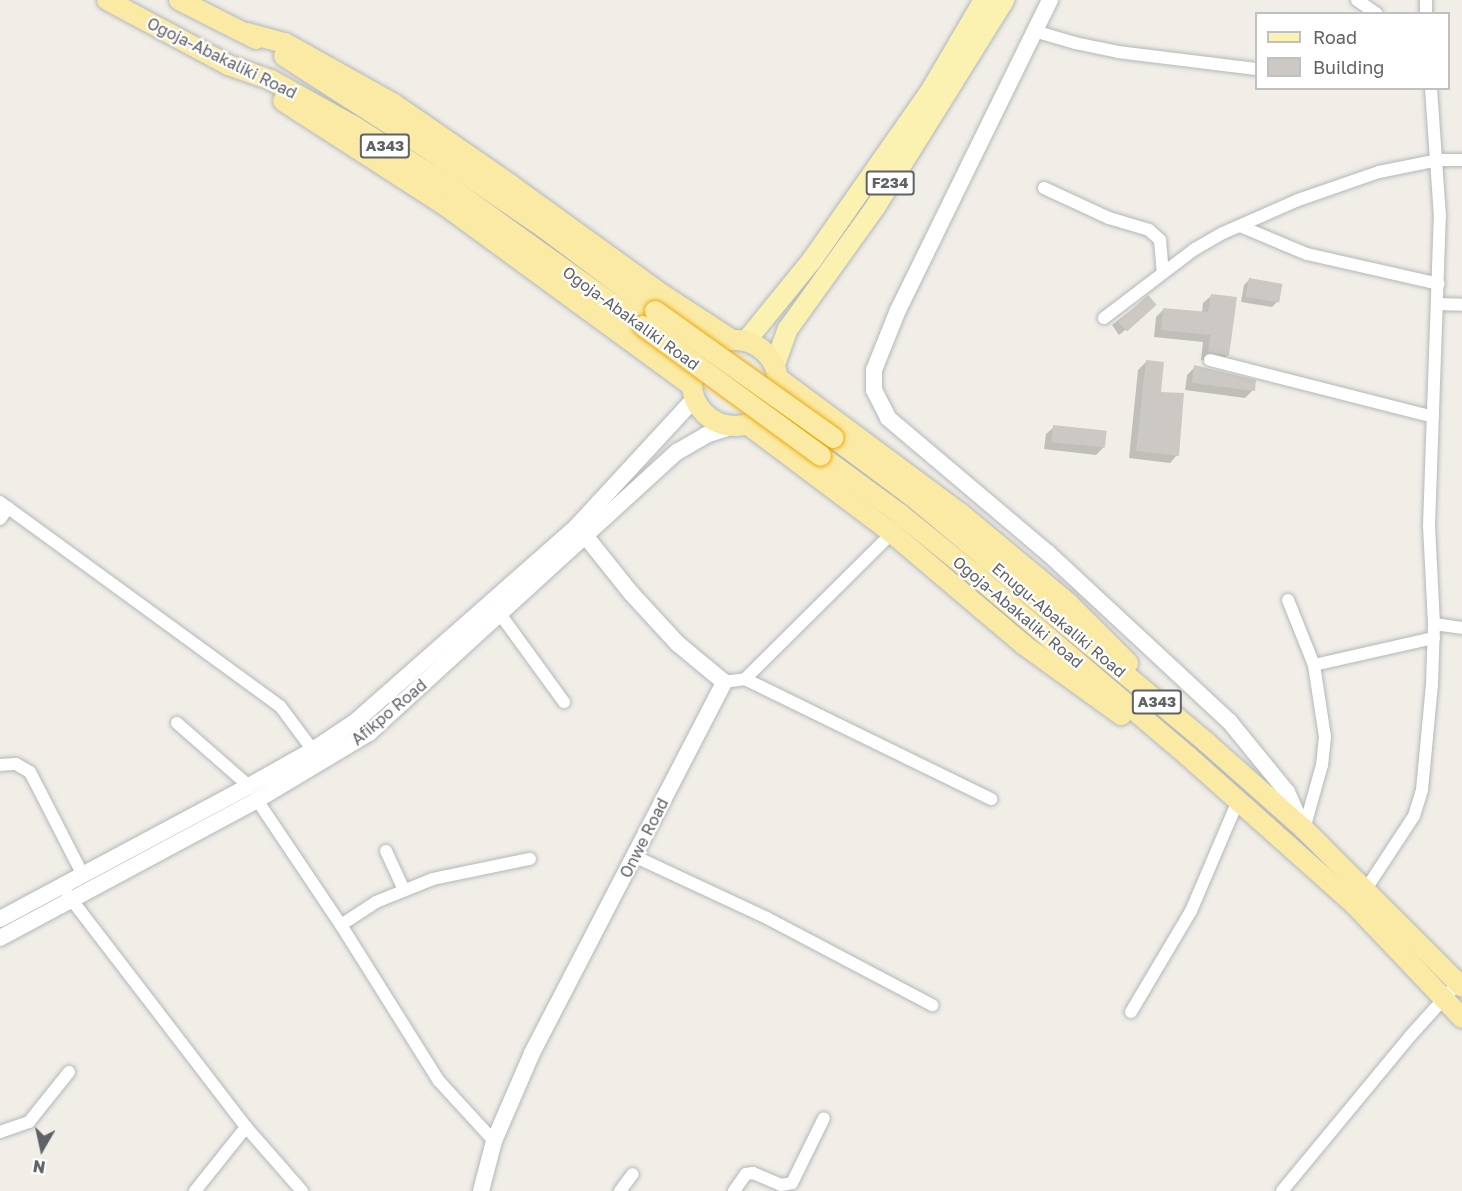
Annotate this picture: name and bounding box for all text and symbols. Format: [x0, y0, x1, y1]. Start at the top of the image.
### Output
legend [1255, 12, 1450, 90]
street label: Ogoja-Abakaliki Road [144, 13, 300, 103]
text: Road [1313, 26, 1357, 48]
text: Building [1313, 56, 1384, 78]
road number: A343 [360, 134, 410, 158]
road number: F234 [864, 171, 916, 195]
street label: Ogoja-Abakaliki Road [559, 262, 703, 374]
street label: Ogoja-Abakaliki Road [949, 552, 1087, 672]
street label: Enugu-Abakaliki Road [988, 559, 1130, 681]
street label: Afikpo Road [348, 675, 430, 749]
road number: A343 [1132, 690, 1182, 714]
street label: Onwe Road [616, 795, 672, 881]
north arrow [12, 1119, 72, 1179]
text: N [32, 1156, 47, 1178]

